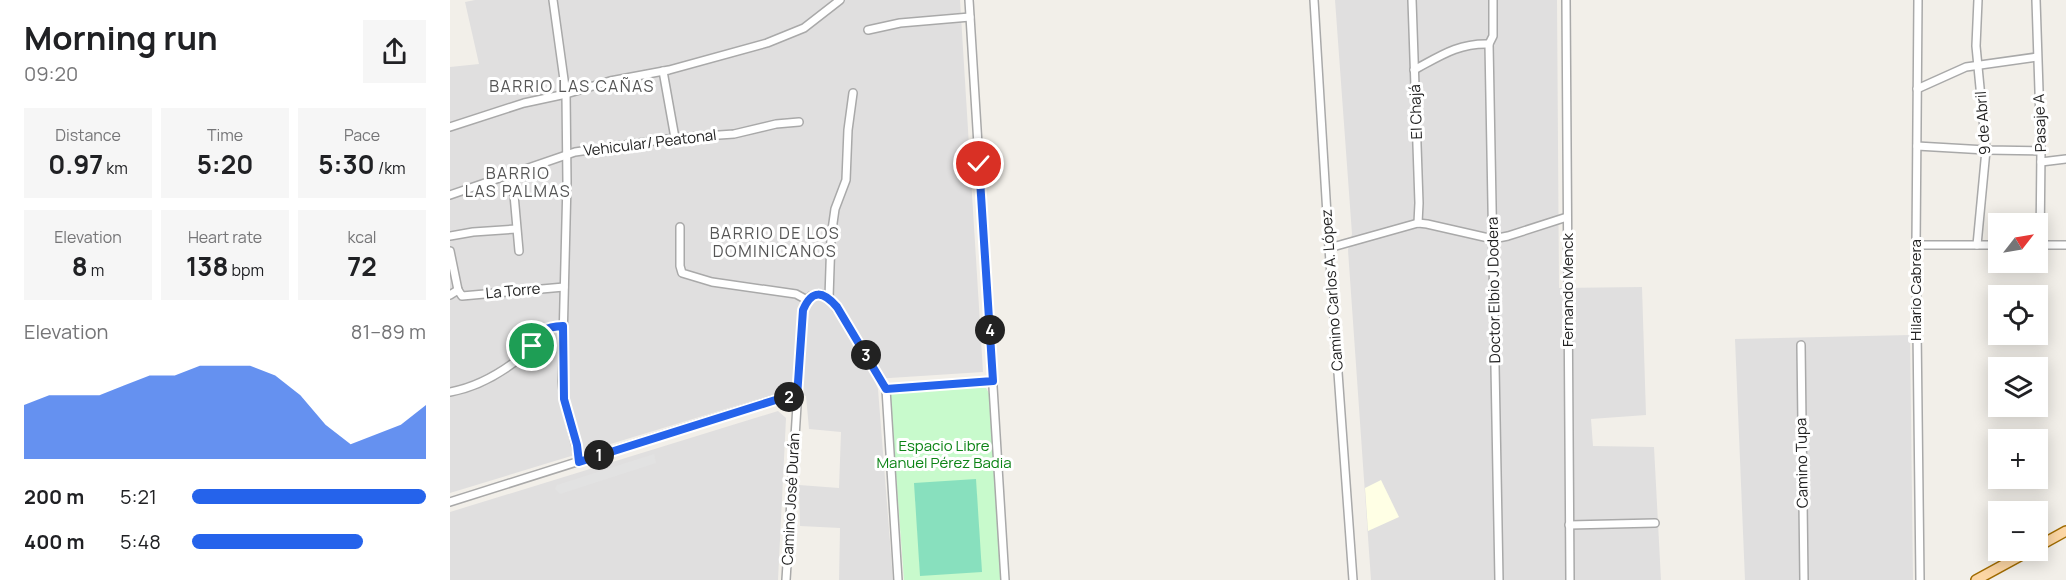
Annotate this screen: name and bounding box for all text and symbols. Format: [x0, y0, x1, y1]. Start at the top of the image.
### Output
text: Morning run [24, 15, 218, 60]
button: share [363, 20, 426, 83]
text: 09:20 [24, 60, 78, 87]
district label: BARRIO LAS CAÑAS [489, 75, 655, 97]
street label: El Chajá [1404, 84, 1427, 140]
street label: 9 de Abril [1970, 90, 1995, 156]
street label: Pasaje A [2028, 93, 2051, 153]
text: Distance [55, 124, 121, 146]
text: Time [207, 124, 243, 146]
text: Pace [344, 124, 380, 146]
street label: Vehicular/ Peatonal [582, 124, 718, 161]
pin [953, 138, 1004, 189]
text: 0.97 [48, 146, 103, 182]
text: 5:20 [197, 146, 253, 182]
text: 5:30 [318, 146, 375, 182]
icon: check [962, 147, 995, 180]
text: km [103, 157, 128, 179]
text: /km [375, 157, 406, 179]
district label: BARRIO LAS PALMAS [465, 162, 571, 202]
street label: Camino Carlos A. López [1315, 208, 1348, 372]
north arrow [1988, 213, 2048, 273]
map controls [1988, 213, 2048, 561]
street label: Doctor Elbio J Dodera [1482, 217, 1505, 363]
district label: BARRIO DE LOS DOMINICANOS [710, 222, 840, 262]
text: Elevation [54, 226, 122, 248]
text: Heart rate [188, 226, 262, 248]
text: kcal [347, 226, 377, 248]
street label: Fernando Menck [1557, 232, 1578, 347]
street label: Hilario Cabrera [1905, 239, 1926, 341]
text: 8 [72, 248, 88, 284]
text: 138 [186, 248, 228, 284]
text: 72 [347, 248, 377, 284]
text: m [88, 259, 104, 281]
text: bpm [228, 259, 264, 281]
street label: La Torre [485, 278, 542, 303]
button: locate [1988, 285, 2048, 345]
pin: 4 [975, 315, 1005, 345]
text: Elevation [24, 318, 108, 345]
text: 81–89 m [351, 318, 426, 345]
text: 4 [985, 319, 995, 341]
pin [506, 320, 557, 371]
icon: arrive [515, 329, 548, 362]
pin: 3 [851, 340, 881, 370]
text: 3 [861, 344, 871, 366]
button: layers [1988, 357, 2048, 417]
pin: 2 [774, 382, 804, 412]
text: 2 [784, 386, 794, 408]
street label: Camino Tupa [1790, 418, 1813, 508]
button: + [1988, 429, 2048, 489]
street label: Camino José Durán [777, 432, 804, 566]
park label: Espacio Libre Manuel Pérez Badia [876, 435, 1012, 473]
pin: 1 [584, 440, 614, 470]
text: 1 [595, 444, 603, 466]
text: 200 m [24, 483, 84, 510]
text: 5:21 [120, 483, 157, 510]
button: − [1988, 501, 2048, 561]
text: 400 m [24, 528, 84, 555]
text: 5:48 [120, 528, 161, 555]

